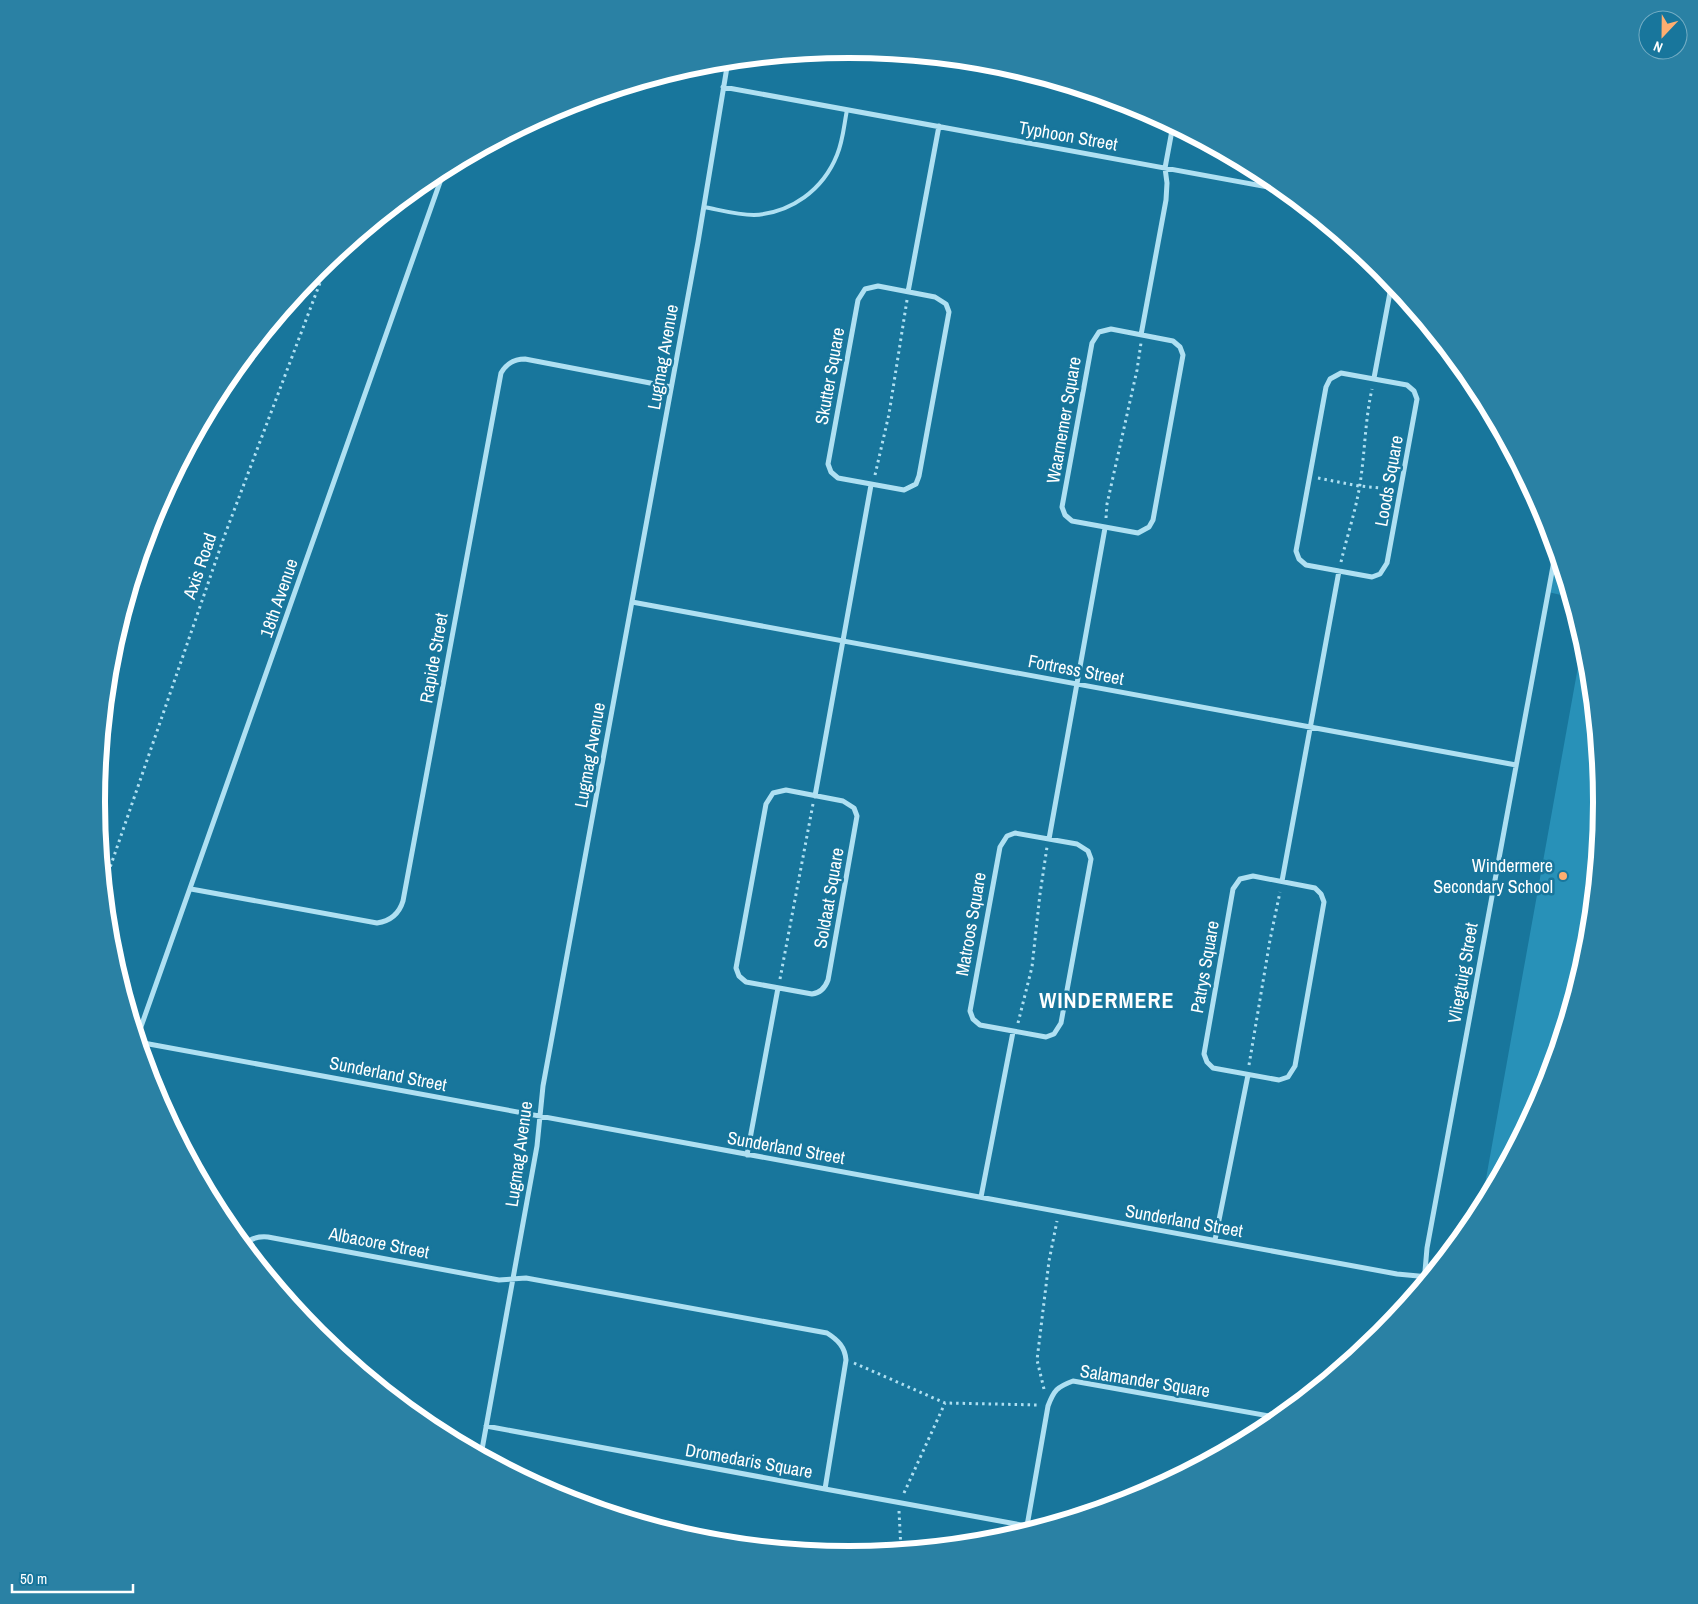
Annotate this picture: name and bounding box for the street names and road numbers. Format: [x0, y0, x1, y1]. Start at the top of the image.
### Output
street label: Typhoon Street [1017, 115, 1120, 157]
street label: Lugmag Avenue [641, 302, 684, 411]
street label: Skutter Square [809, 325, 850, 427]
street label: Waarnemer Square [1040, 355, 1087, 485]
street label: Loods Square [1368, 433, 1409, 528]
street label: Axis Road [176, 530, 222, 603]
street label: 18th Avenue [253, 555, 304, 641]
street label: Rapide Street [413, 611, 454, 705]
street label: Fortress Street [1026, 648, 1126, 691]
street label: Lugmag Avenue [568, 700, 611, 809]
street label: Soldaat Square [807, 846, 850, 950]
street label: Matroos Square [949, 870, 992, 978]
street label: Patrys Square [1184, 919, 1225, 1015]
street label: Vliegtuig Street [1441, 921, 1484, 1025]
street label: Sunderland Street [327, 1050, 449, 1097]
street label: Lugmag Avenue [499, 1099, 538, 1208]
street label: Sunderland Street [725, 1125, 847, 1170]
street label: Sunderland Street [1123, 1198, 1245, 1243]
street label: Albacore Street [326, 1220, 431, 1264]
street label: Salamander Square [1078, 1358, 1212, 1403]
street label: Dromedaris Square [683, 1437, 815, 1484]

